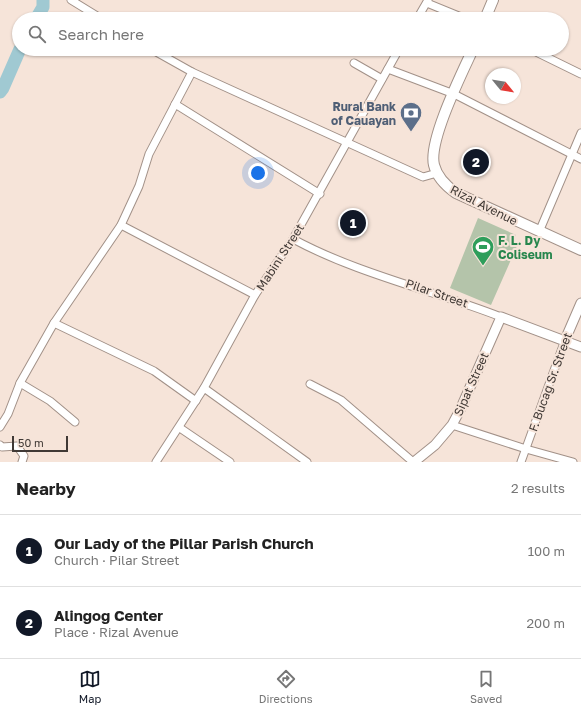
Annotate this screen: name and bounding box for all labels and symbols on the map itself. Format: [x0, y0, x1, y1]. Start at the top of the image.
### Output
north arrow [485, 68, 521, 104]
place label: Rural Bank of Cauayan [331, 99, 396, 128]
bank icon: Rural Bank of Cauayan [398, 100, 424, 133]
pin: 2 [463, 147, 489, 177]
your location [248, 163, 268, 183]
street label: Rizal Avenue [448, 182, 520, 228]
pin: 1 [340, 208, 366, 238]
street label: Mabini Street [253, 221, 307, 293]
place label: F. L. Dy Coliseum [498, 233, 552, 262]
sports icon: F. L. Dy Coliseum [470, 234, 496, 267]
street label: Pilar Street [404, 275, 470, 311]
street label: F. Bucag Sr. Street [525, 330, 575, 434]
street label: Sipat Street [450, 350, 492, 418]
scale bar [12, 434, 68, 453]

